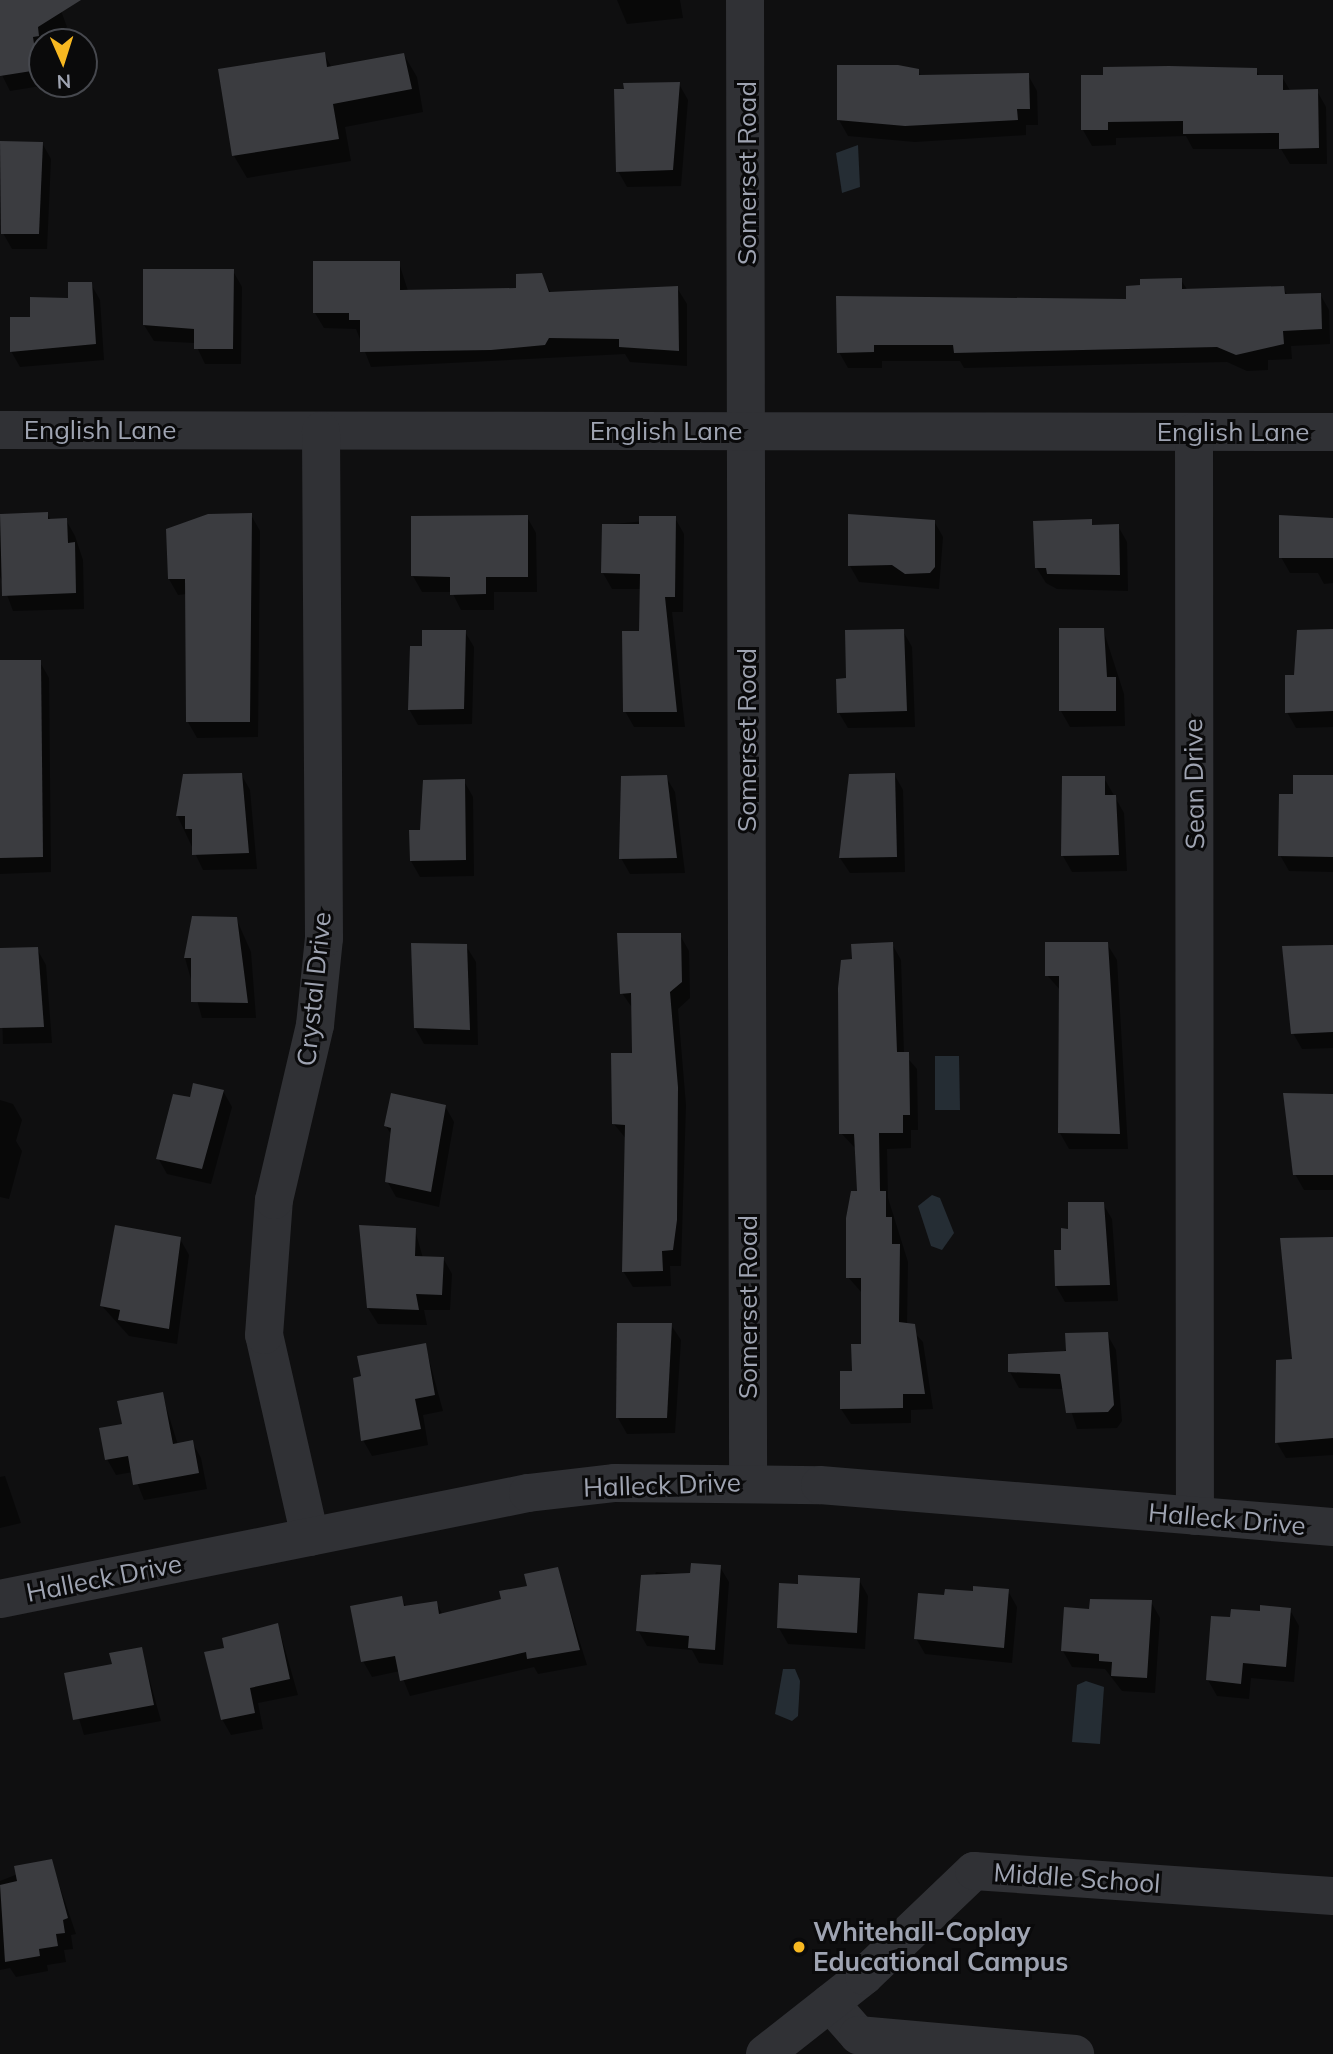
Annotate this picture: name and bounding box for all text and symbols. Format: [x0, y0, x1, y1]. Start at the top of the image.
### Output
north arrow [28, 28, 98, 98]
text: N [56, 70, 72, 94]
street label: Somerset Road [731, 81, 763, 265]
street label: English Lane [24, 414, 176, 446]
street label: English Lane [590, 415, 742, 447]
street label: English Lane [1157, 416, 1309, 448]
street label: Somerset Road [731, 648, 763, 832]
street label: Sean Drive [1177, 718, 1211, 850]
street label: Crystal Drive [290, 910, 338, 1068]
street label: Somerset Road [732, 1215, 764, 1399]
street label: Halleck Drive [583, 1467, 741, 1503]
street label: Halleck Drive [1147, 1497, 1307, 1541]
street label: Halleck Drive [24, 1548, 184, 1608]
street label: Middle School [993, 1857, 1161, 1899]
place label: Whitehall-Coplay Educational Campus [813, 1916, 1068, 1978]
marker: Whitehall-Coplay Educational Campus [791, 1939, 807, 1955]

